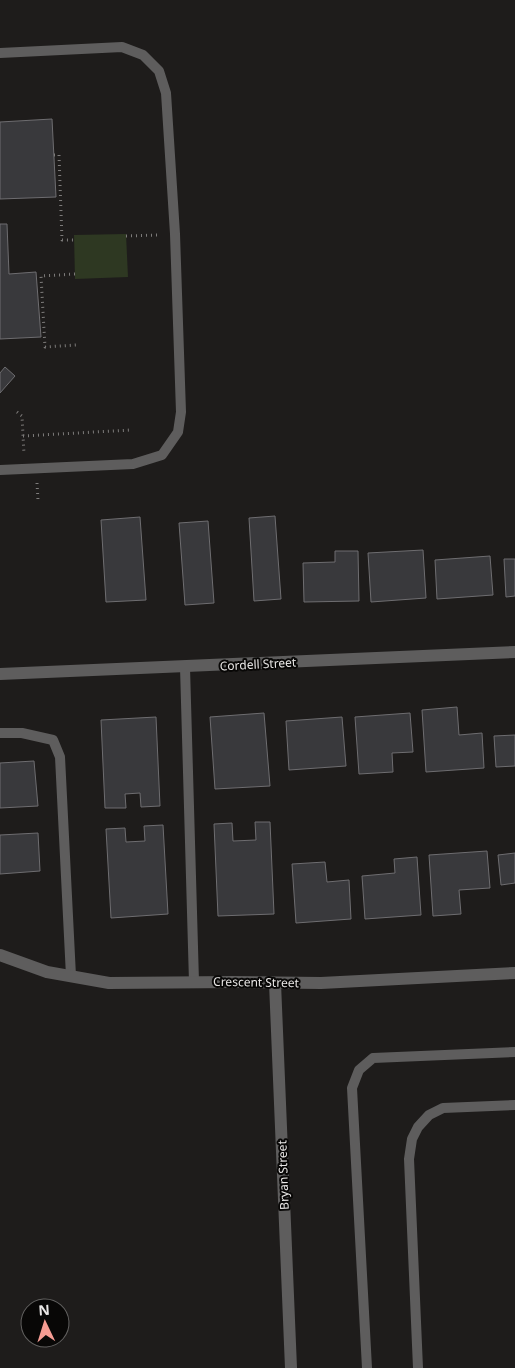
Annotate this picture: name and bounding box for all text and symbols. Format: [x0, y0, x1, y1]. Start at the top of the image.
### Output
street label: Cordell Street [219, 653, 297, 674]
street label: Crescent Street [213, 973, 300, 991]
street label: Bryan Street [273, 1139, 293, 1210]
north arrow [20, 1298, 70, 1348]
text: N [38, 1300, 50, 1319]

